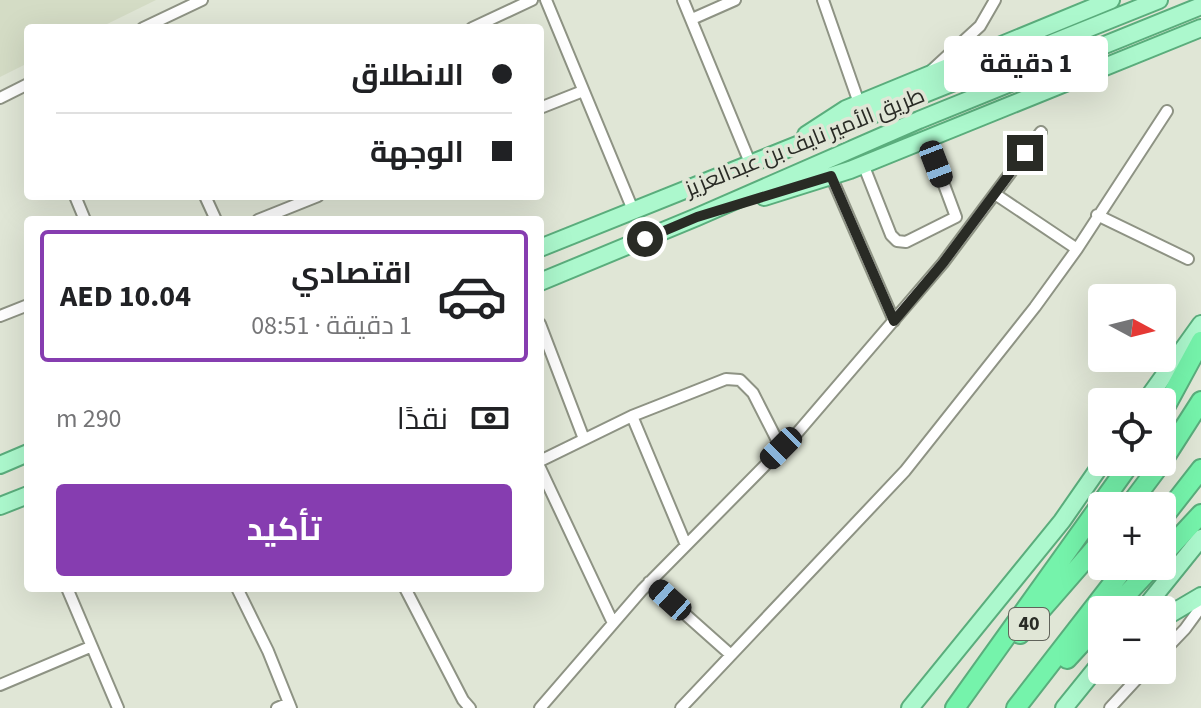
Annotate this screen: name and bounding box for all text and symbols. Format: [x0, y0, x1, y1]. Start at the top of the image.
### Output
callout: 1 دقيقة [943, 37, 1107, 93]
text: 1 دقيقة [980, 45, 1072, 82]
text: الانطلاق [351, 54, 464, 97]
street label: طريق الأمير نايف بن عبدالعزيز [679, 79, 930, 206]
text: الوجهة [370, 131, 464, 174]
route end [1007, 135, 1043, 171]
car [916, 137, 956, 191]
route start [627, 221, 663, 257]
text: اقتصادي [291, 252, 412, 295]
icon: car [436, 260, 508, 332]
text: AED 10.04 [60, 275, 191, 318]
north arrow [1088, 284, 1176, 372]
map controls [1088, 284, 1176, 684]
text: 1 دقيقة · 08:51 [251, 307, 412, 344]
button: locate [1088, 388, 1176, 476]
icon: cash [468, 396, 512, 440]
text: نقدًا [397, 398, 448, 441]
text: 290 m [56, 400, 122, 437]
car [756, 423, 806, 473]
button: تأكيد [56, 484, 512, 576]
button: + [1088, 492, 1176, 580]
car [644, 575, 696, 625]
button: − [1088, 596, 1176, 684]
road number: 40 [1009, 608, 1049, 640]

